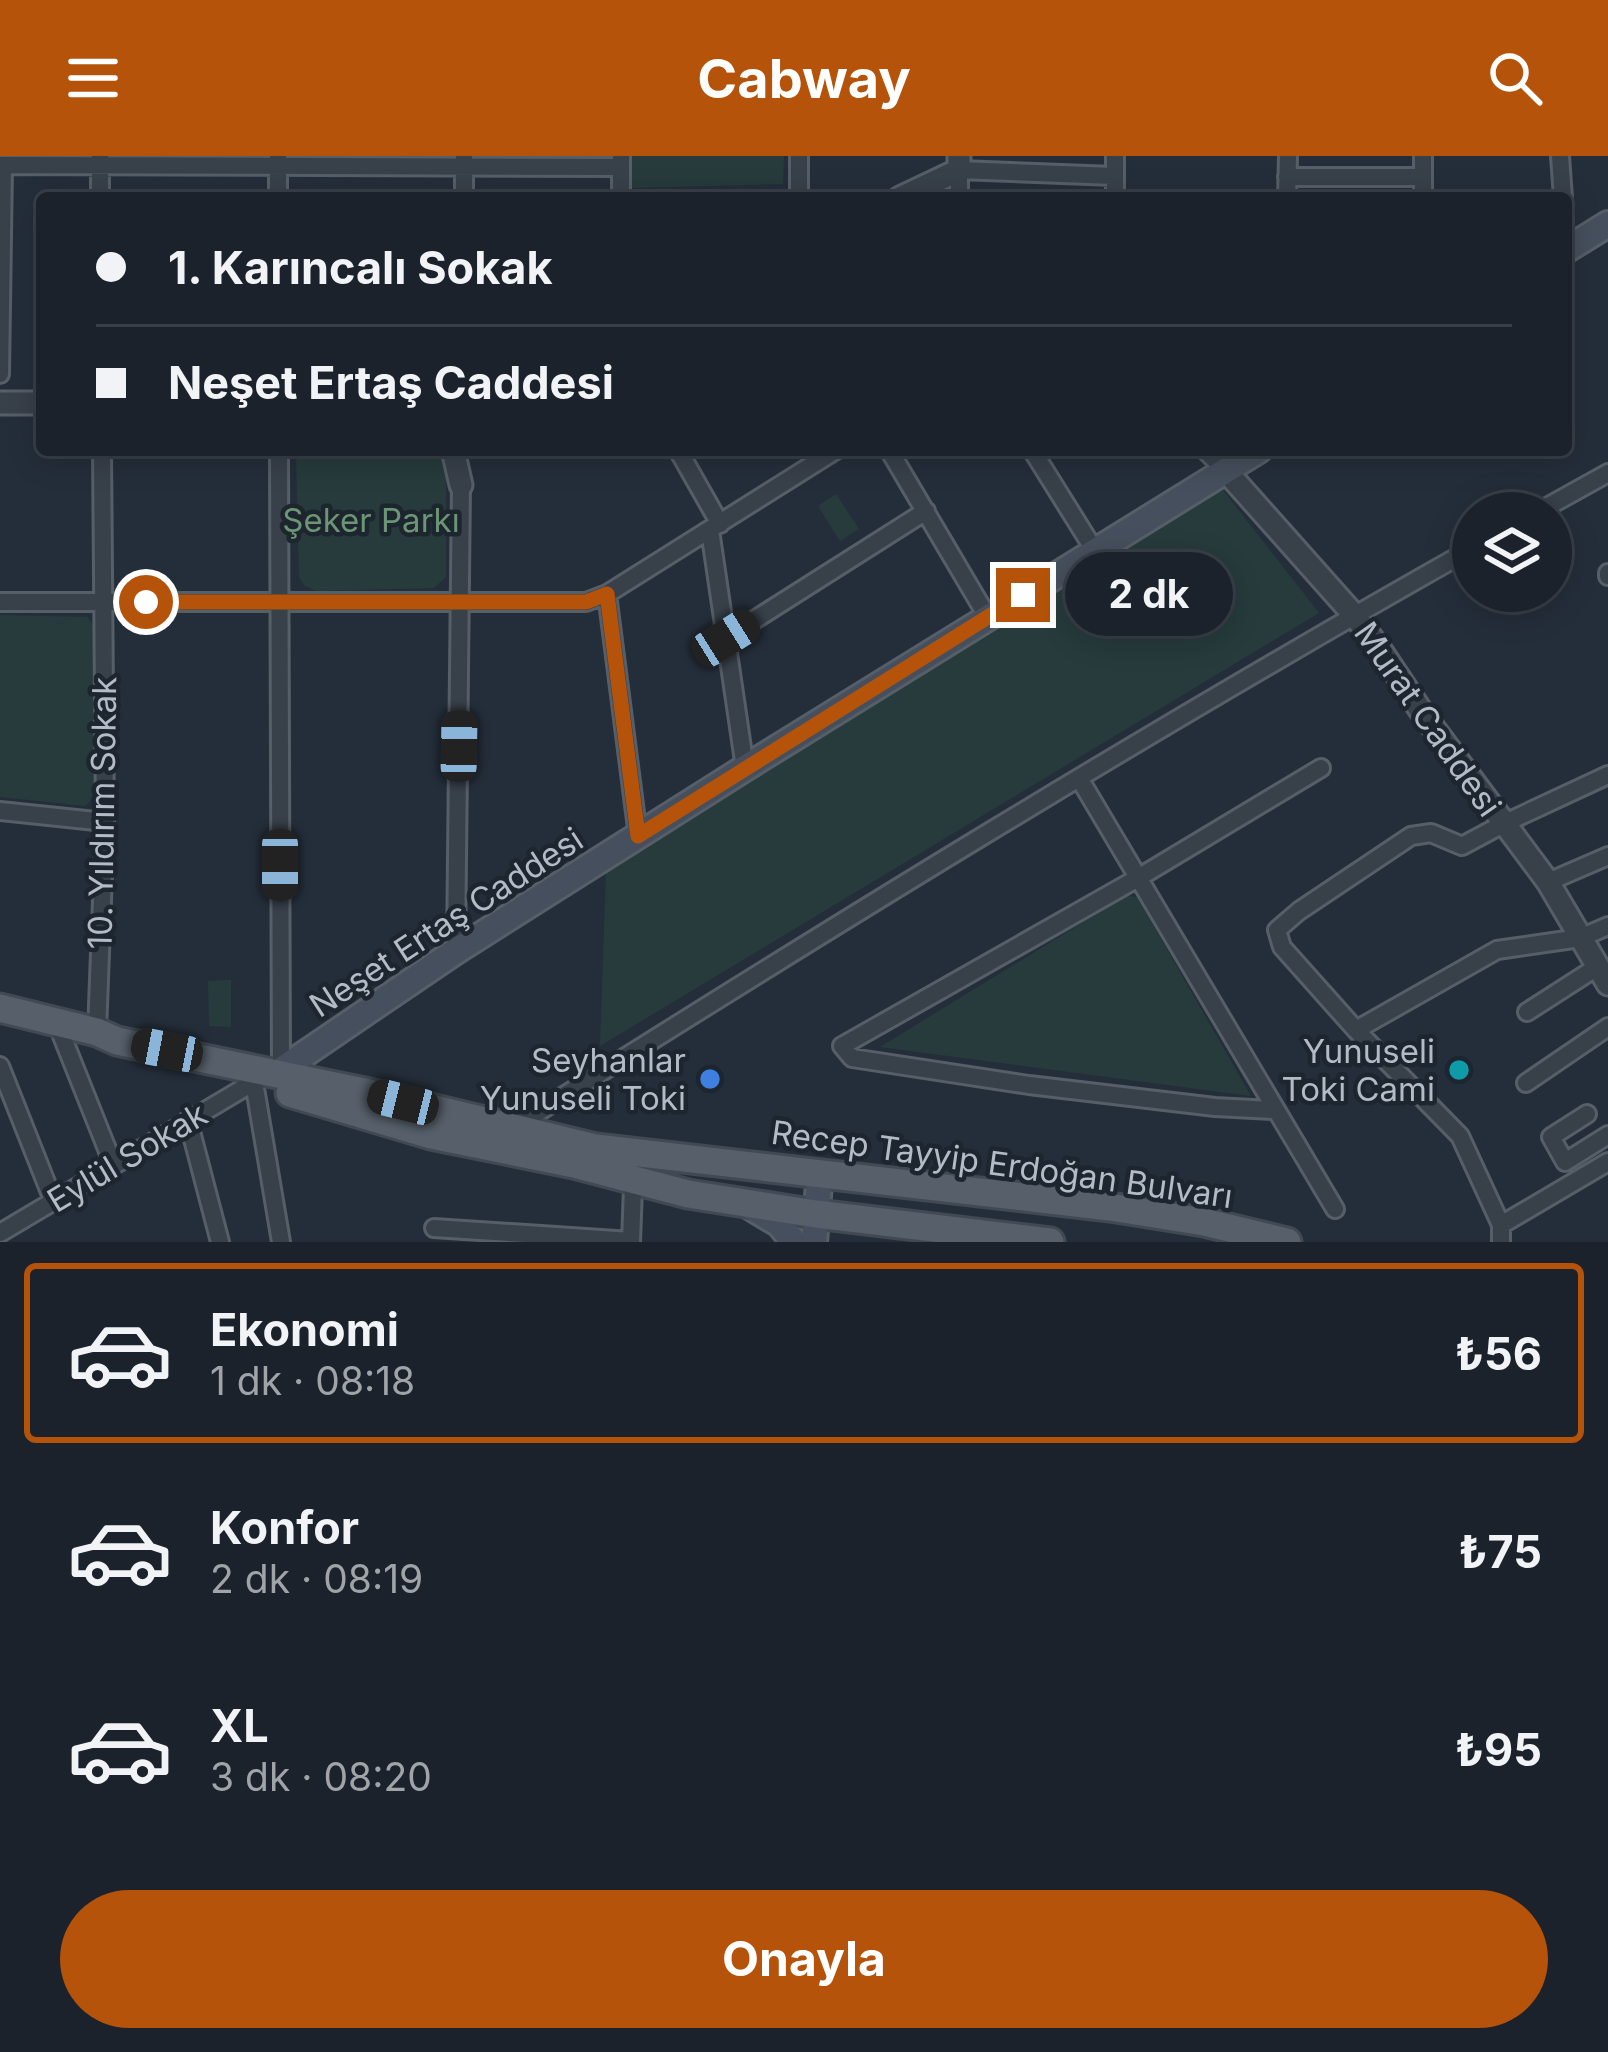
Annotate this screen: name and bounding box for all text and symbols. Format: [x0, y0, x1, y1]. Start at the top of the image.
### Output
icon: menu [60, 45, 126, 111]
icon: search [1482, 45, 1548, 111]
text: Cabway [697, 46, 911, 111]
text: 1. Karıncalı Sokak [168, 240, 553, 295]
text: Neşet Ertaş Caddesi [168, 355, 614, 410]
map controls [1452, 492, 1572, 612]
button: layers [1452, 492, 1572, 612]
park label: Şeker Parkı [282, 500, 460, 540]
callout: 2 dk [1065, 553, 1233, 637]
route end [996, 568, 1050, 622]
text: 2 dk [1108, 570, 1190, 617]
route start [119, 575, 173, 629]
car [686, 604, 766, 672]
street label: Murat Caddesi [1346, 614, 1510, 824]
street label: 10. Yıldırım Sokak [80, 676, 124, 950]
car [440, 710, 478, 782]
street label: Neşet Ertaş Caddesi [302, 819, 590, 1025]
car [262, 829, 298, 901]
car [128, 1025, 206, 1075]
place label: Yunuseli Toki Cami [1282, 1031, 1435, 1109]
place label: Seyhanlar Yunuseli Toki [480, 1040, 686, 1118]
marker: Yunuseli Toki Cami [1446, 1057, 1472, 1083]
marker: Seyhanlar Yunuseli Toki [697, 1066, 723, 1092]
car [364, 1076, 442, 1128]
street label: Eylül Sokak [40, 1094, 214, 1220]
street label: Recep Tayyip Erdoğan Bulvarı [769, 1112, 1235, 1216]
icon: car [66, 1299, 174, 1407]
text: Ekonomi [210, 1302, 399, 1357]
text: ₺56 [1455, 1326, 1542, 1381]
text: 1 dk · 08:18 [210, 1357, 415, 1404]
icon: car [66, 1497, 174, 1605]
text: Konfor [210, 1500, 359, 1555]
text: ₺75 [1459, 1524, 1542, 1579]
text: 2 dk · 08:19 [210, 1555, 423, 1602]
icon: car [66, 1695, 174, 1803]
text: XL [210, 1698, 269, 1753]
text: ₺95 [1455, 1722, 1542, 1777]
text: 3 dk · 08:20 [210, 1753, 432, 1800]
button: Onayla [60, 1890, 1548, 2028]

